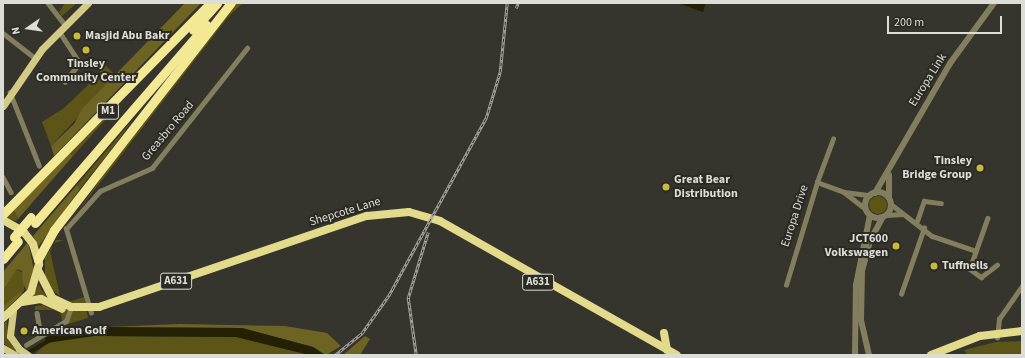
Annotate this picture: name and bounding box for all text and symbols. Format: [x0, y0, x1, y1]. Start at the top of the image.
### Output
north arrow [8, 8, 48, 48]
scale bar [889, 8, 1004, 34]
text: 200 m [894, 14, 924, 31]
text: N [8, 26, 24, 36]
place label: Masjid Abu Bakr [85, 29, 170, 43]
marker: Masjid Abu Bakr [72, 31, 82, 41]
marker: Tinsley Community Center [81, 45, 91, 55]
street label: Europa Link [906, 51, 950, 109]
place label: Tinsley Community Center [36, 57, 136, 85]
street label: Greasbro Road [139, 98, 197, 164]
road number: M1 [96, 102, 120, 120]
place label: Tinsley Bridge Group [902, 154, 972, 182]
marker: Tinsley Bridge Group [975, 163, 985, 173]
place label: Great Bear Distribution [674, 173, 738, 201]
marker: Great Bear Distribution [661, 182, 671, 192]
street label: Europa Drive [778, 183, 812, 249]
street label: Shepcote Lane [308, 194, 382, 230]
place label: JCT600 Volkswagen [825, 232, 888, 260]
marker: JCT600 Volkswagen [891, 241, 901, 251]
place label: Tuffnells [942, 259, 988, 273]
marker: Tuffnells [929, 261, 939, 271]
road number: A631 [160, 272, 192, 290]
road number: A631 [522, 273, 554, 291]
place label: American Golf [32, 324, 106, 338]
marker: American Golf [19, 326, 29, 336]

